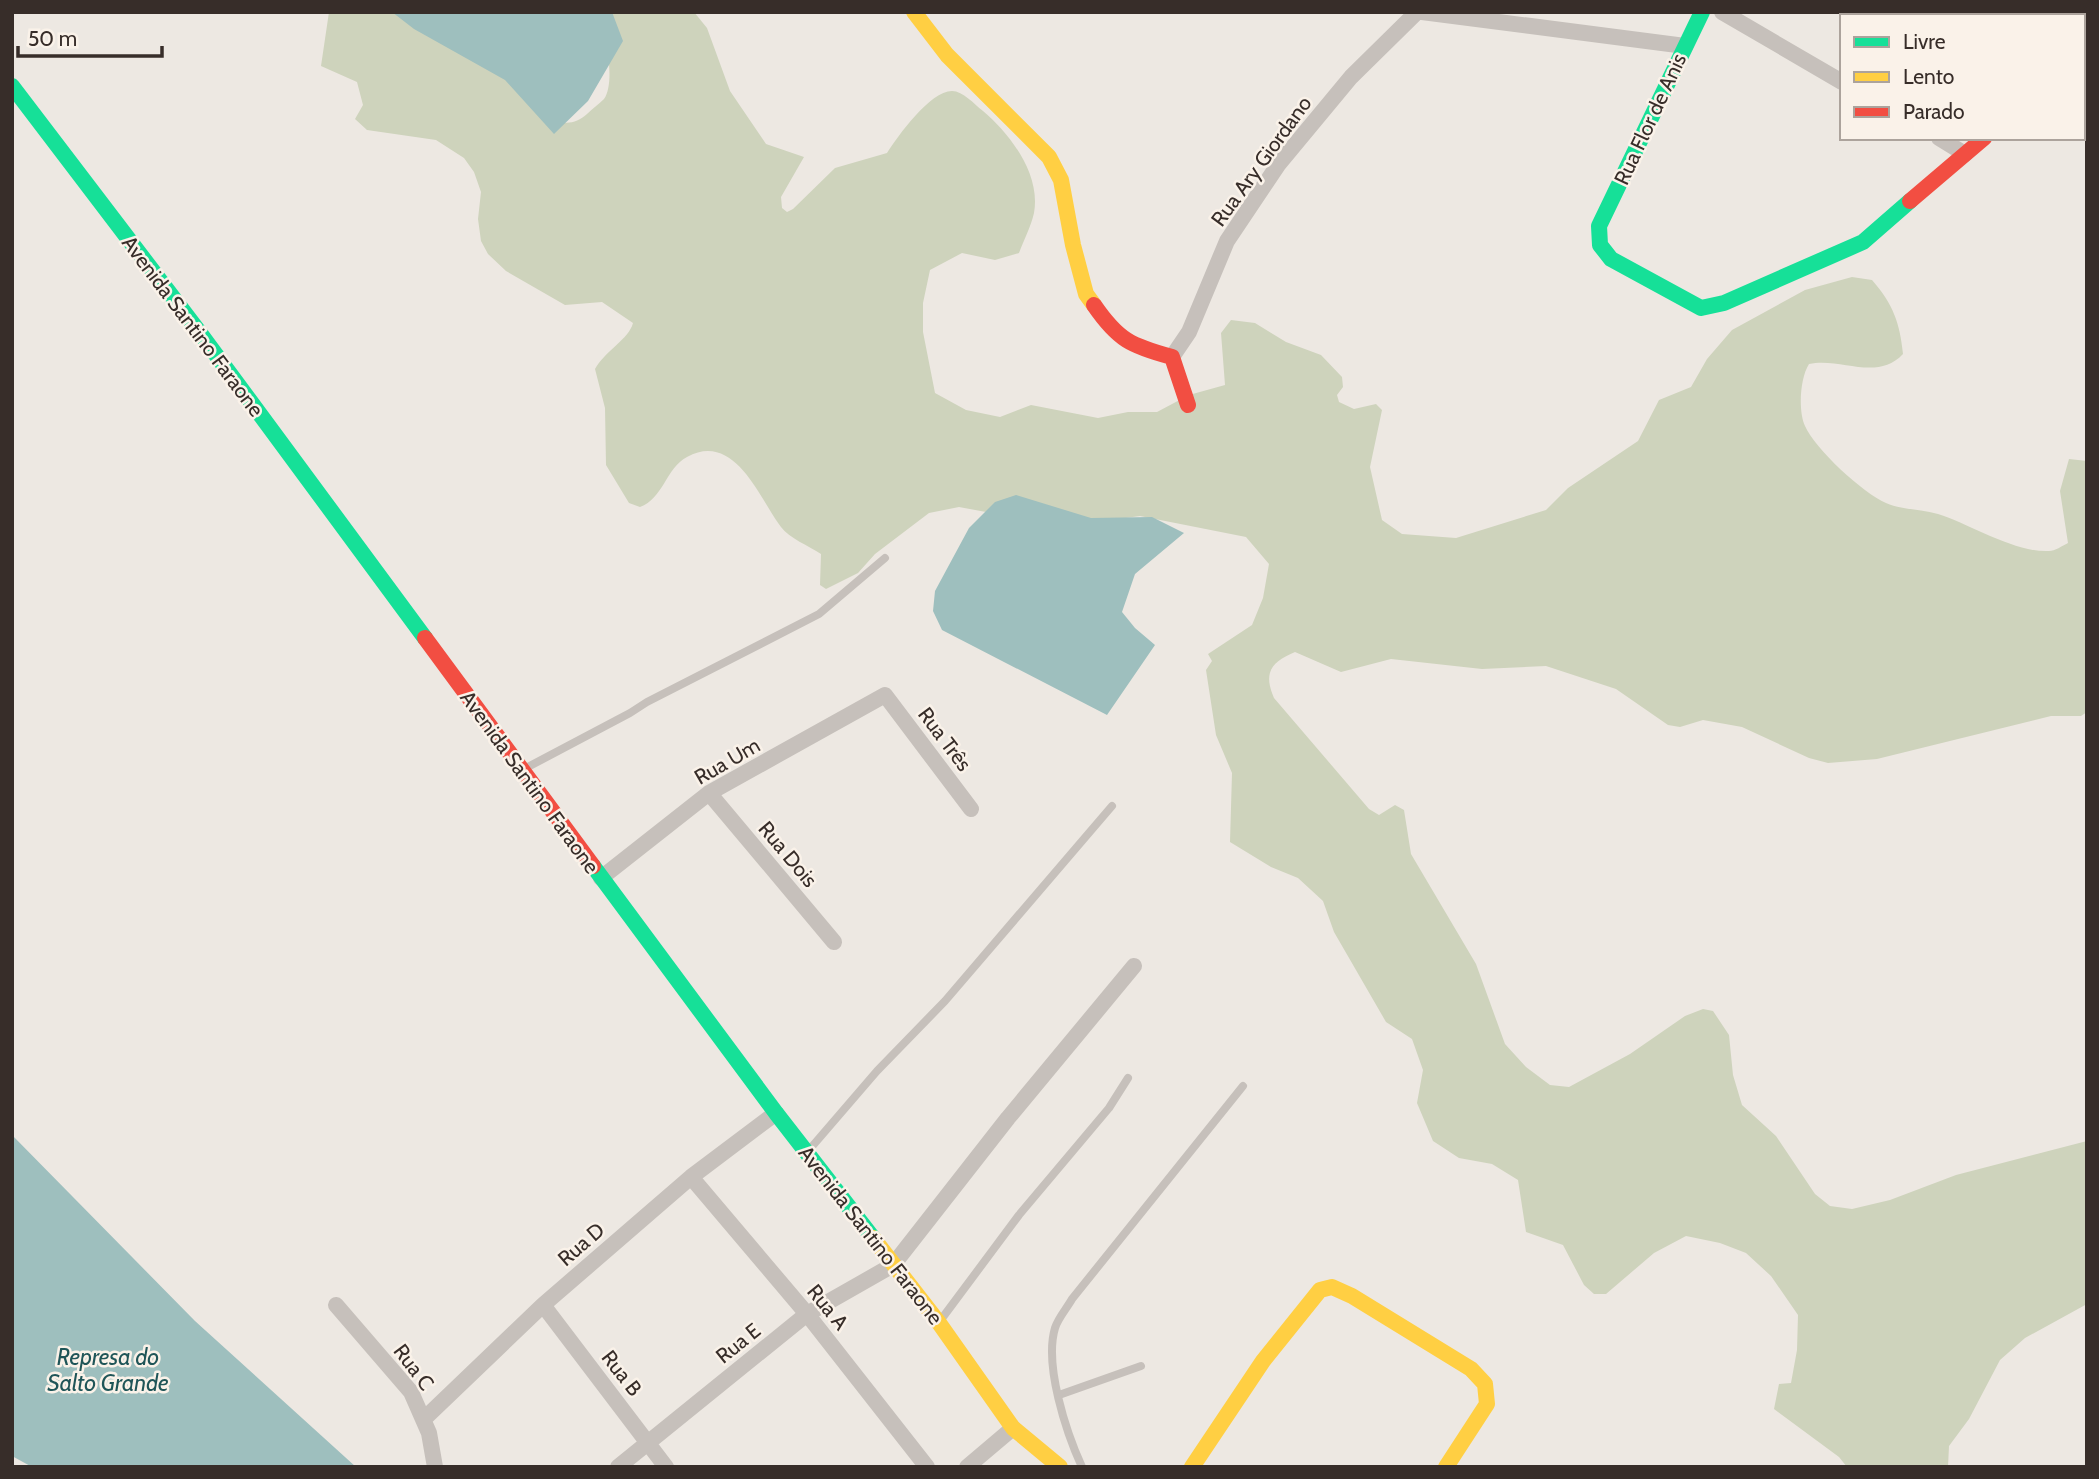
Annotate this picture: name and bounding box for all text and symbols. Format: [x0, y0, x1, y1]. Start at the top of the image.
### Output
scale bar [18, 14, 161, 58]
legend [1840, 14, 2085, 140]
text: 50 m [28, 26, 77, 51]
text: Livre [1903, 29, 1946, 54]
street label: Rua Flor de Anis [1609, 49, 1691, 189]
text: Lento [1903, 64, 1954, 89]
street label: Rua Ary Giordano [1205, 91, 1317, 231]
text: Parado [1903, 99, 1965, 124]
street label: Avenida Santino Faraone [117, 231, 269, 421]
street label: Avenida Santino Faraone [455, 686, 605, 878]
street label: Rua Três [913, 702, 977, 776]
street label: Rua Um [690, 732, 764, 790]
street label: Rua Dois [753, 816, 823, 892]
street label: Avenida Santino Faraone [794, 1141, 949, 1329]
street label: Rua D [553, 1217, 609, 1271]
street label: Rua A [802, 1279, 854, 1335]
street label: Rua E [711, 1318, 765, 1368]
street label: Rua C [389, 1339, 439, 1395]
water label: Represa do Salto Grande [47, 1343, 169, 1397]
street label: Rua B [597, 1345, 647, 1401]

